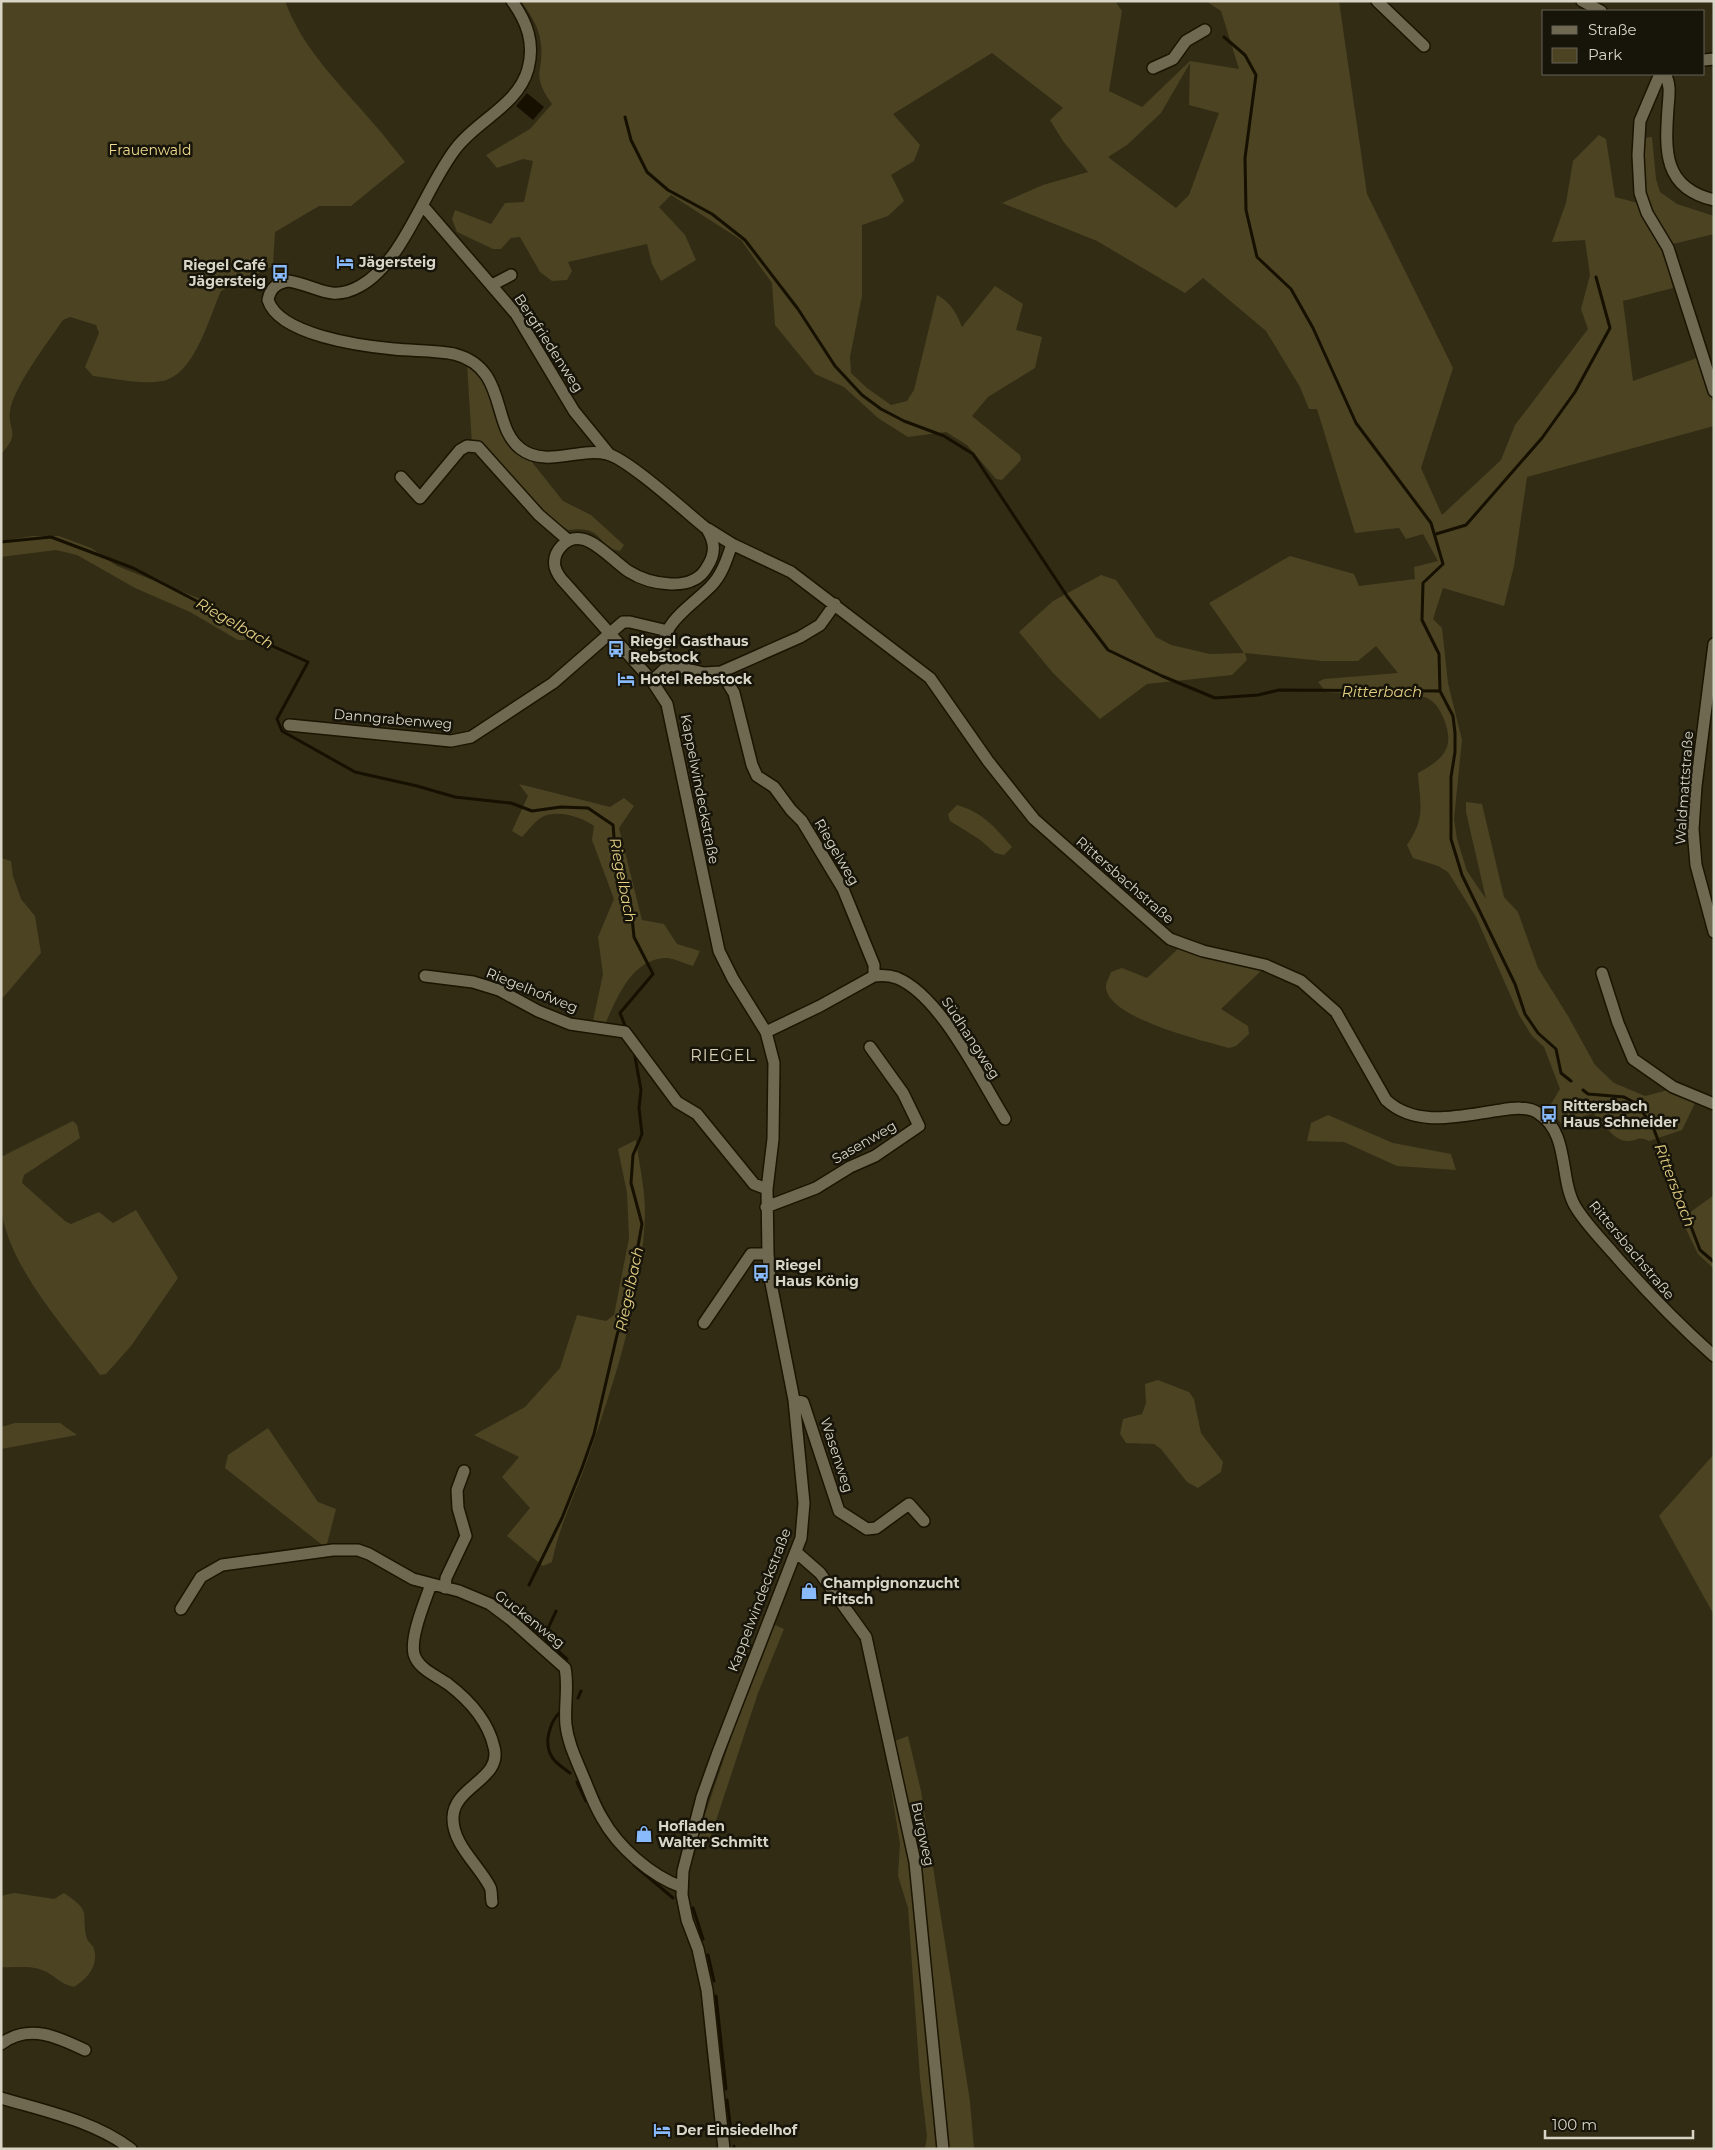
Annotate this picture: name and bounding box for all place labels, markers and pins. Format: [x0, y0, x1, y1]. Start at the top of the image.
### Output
hotel icon: Jägersteig [335, 252, 355, 272]
place label: Jägersteig [358, 253, 436, 271]
place label: Riegel Café Jägersteig [183, 256, 266, 290]
bus stop icon: Riegel Café Jägersteig [270, 263, 290, 283]
place label: Riegel Gasthaus Rebstock [630, 632, 749, 666]
bus stop icon: Riegel Gasthaus Rebstock [606, 639, 626, 659]
hotel icon: Hotel Rebstock [616, 669, 636, 689]
place label: Hotel Rebstock [640, 670, 753, 688]
place label: Rittersbach Haus Schneider [1563, 1097, 1678, 1131]
bus stop icon: Rittersbach Haus Schneider [1539, 1104, 1559, 1124]
place label: Riegel Haus König [775, 1256, 859, 1290]
bus stop icon: Riegel Haus König [751, 1263, 771, 1283]
place label: Champignonzucht Fritsch [823, 1574, 960, 1608]
shop icon: Champignonzucht Fritsch [799, 1581, 819, 1601]
place label: Hofladen Walter Schmitt [658, 1817, 769, 1851]
shop icon: Hofladen Walter Schmitt [634, 1824, 654, 1844]
hotel icon: Der Einsiedelhof [652, 2120, 672, 2140]
place label: Der Einsiedelhof [676, 2121, 798, 2139]

